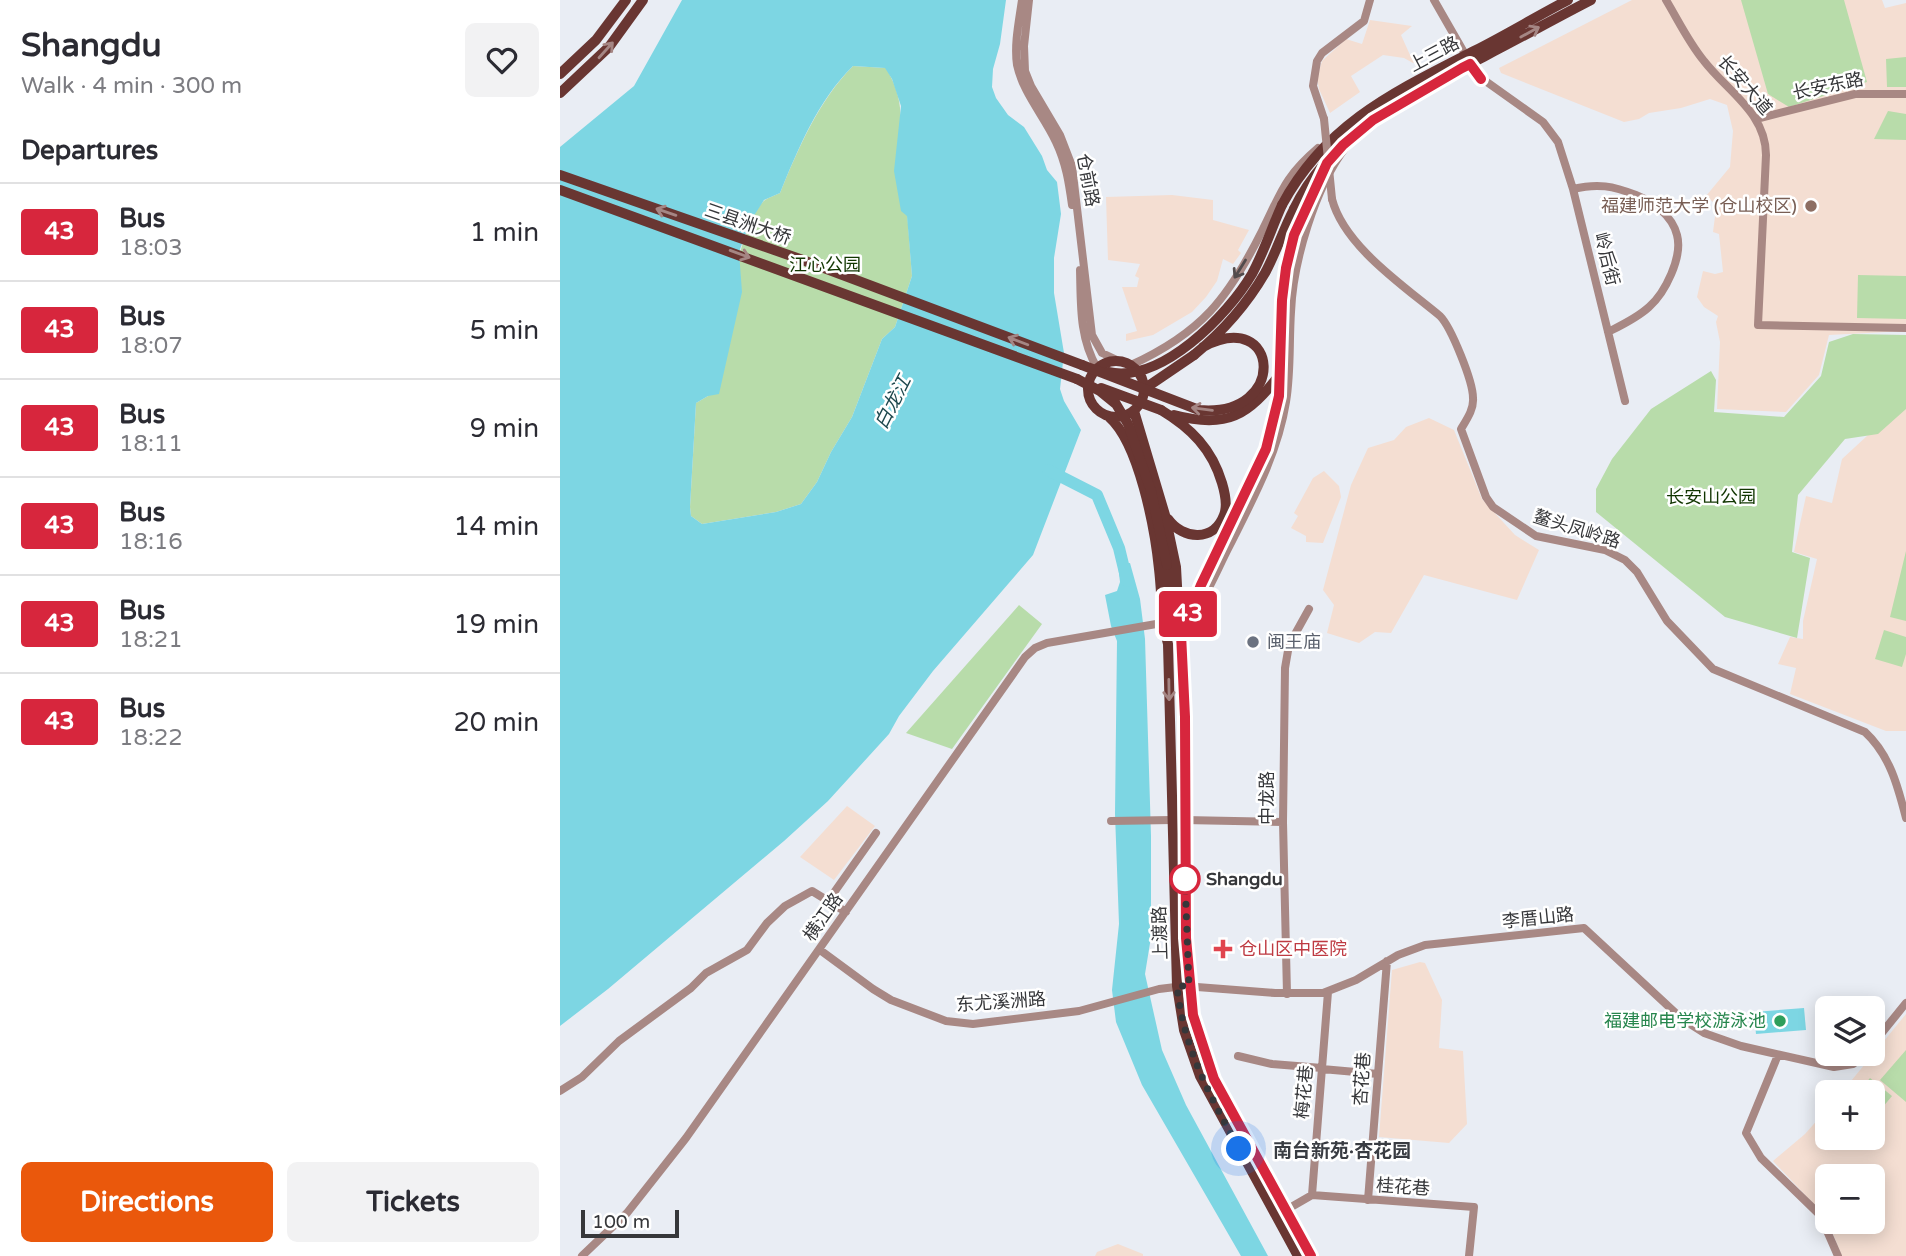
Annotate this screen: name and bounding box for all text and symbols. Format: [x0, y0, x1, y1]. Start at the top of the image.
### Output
button: heart [465, 23, 539, 97]
one-way arrow [1519, 25, 1540, 38]
text: Shangdu [21, 26, 162, 65]
street label: 上三路 [1405, 32, 1463, 76]
one-way arrow [597, 42, 614, 59]
street label: 长安大道 [1713, 51, 1777, 119]
street label: 长安东路 [1790, 68, 1866, 104]
text: Walk · 4 min · 300 m [21, 72, 242, 100]
text: Departures [21, 135, 158, 166]
street label: 仓前路 [1072, 151, 1104, 209]
place label: 福建师范大学 (仓山校区) [1601, 195, 1797, 217]
marker: 福建师范大学 (仓山校区) [1803, 198, 1819, 214]
street label: 三县洲大桥 [702, 199, 794, 249]
text: Bus [119, 203, 165, 234]
one-way arrow [656, 205, 678, 217]
text: 43 [44, 217, 75, 246]
text: 1 min [470, 217, 539, 248]
street label: 岭后街 [1590, 230, 1624, 288]
text: 18:03 [119, 234, 183, 262]
one-way arrow [728, 249, 750, 262]
park label: 江心公园 [789, 254, 861, 276]
one-way arrow [1233, 259, 1247, 279]
text: Bus [119, 301, 165, 332]
text: 43 [44, 315, 75, 344]
text: 5 min [470, 315, 539, 346]
text: 18:07 [119, 332, 183, 360]
one-way arrow [1007, 334, 1029, 347]
water label: 白龙江 [870, 370, 917, 433]
text: Bus [119, 399, 165, 430]
one-way arrow [1191, 403, 1214, 416]
text: 43 [44, 413, 75, 442]
text: 9 min [470, 413, 539, 444]
text: 18:11 [119, 430, 183, 458]
park label: 长安山公园 [1666, 486, 1756, 508]
text: Bus [119, 497, 165, 528]
street label: 鳌头凤岭路 [1531, 505, 1623, 553]
text: 43 [44, 511, 75, 540]
text: 14 min [453, 511, 539, 542]
text: 18:16 [119, 528, 183, 556]
line badge: 43 [1156, 591, 1220, 637]
text: Bus [119, 595, 165, 626]
text: 43 [1173, 599, 1203, 628]
text: 43 [44, 609, 75, 638]
text: 19 min [453, 609, 539, 640]
text: 18:21 [119, 626, 183, 654]
place label: 闽王庙 [1267, 631, 1321, 653]
marker: 闽王庙 [1245, 634, 1261, 650]
one-way arrow [1162, 679, 1176, 702]
text: Bus [119, 693, 165, 724]
text: 43 [44, 707, 75, 736]
text: 20 min [453, 707, 539, 738]
text: 18:22 [119, 724, 183, 752]
street label: 中龙路 [1256, 771, 1278, 825]
marker: Shangdu [1170, 864, 1200, 894]
place label: Shangdu [1206, 868, 1283, 890]
street label: 横江路 [799, 889, 847, 945]
street label: 李厝山路 [1501, 903, 1575, 933]
street label: 上渡路 [1148, 906, 1172, 960]
place label: 仓山区中医院 [1239, 938, 1347, 960]
marker: 仓山区中医院 [1213, 939, 1233, 959]
street label: 东尤溪洲路 [955, 988, 1047, 1016]
map controls [1815, 996, 1885, 1234]
button: layers [1815, 996, 1885, 1066]
place label: 福建邮电学校游泳池 [1604, 1010, 1766, 1032]
marker: 福建邮电学校游泳池 [1772, 1013, 1788, 1029]
street label: 杏花巷 [1349, 1051, 1375, 1107]
street label: 梅花巷 [1291, 1064, 1317, 1120]
button: + [1815, 1080, 1885, 1150]
your location [1221, 1131, 1256, 1166]
district label: 南台新苑·杏花园 [1273, 1140, 1411, 1162]
button: Directions [21, 1162, 273, 1242]
button: Tickets [287, 1162, 539, 1242]
button: − [1815, 1164, 1885, 1234]
street label: 桂花巷 [1375, 1174, 1431, 1200]
scale bar [581, 1207, 679, 1239]
text: 100 m [592, 1211, 650, 1233]

